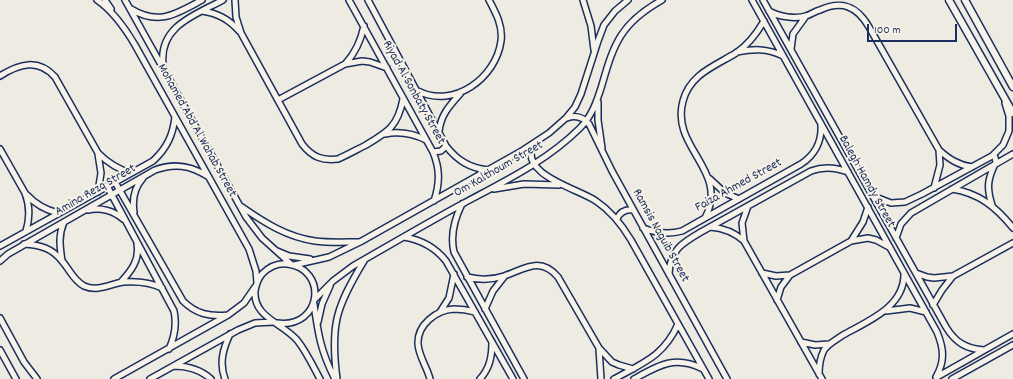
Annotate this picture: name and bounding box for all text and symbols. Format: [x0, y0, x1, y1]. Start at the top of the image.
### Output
scale bar [869, 16, 959, 42]
text: 100 m [874, 22, 901, 39]
street label: Riyad Al Sonbaty Street [378, 38, 448, 148]
street label: Mohamed Abd Al Wahab Street [153, 62, 239, 200]
street label: Balegh Hamdy Street [834, 133, 898, 231]
street label: Om Kalthoum Street [452, 138, 546, 202]
street label: Faiza Ahmed Street [693, 156, 785, 216]
street label: Amina Rezq Street [53, 162, 139, 220]
street label: Ramsis Naguib Street [628, 187, 692, 285]

